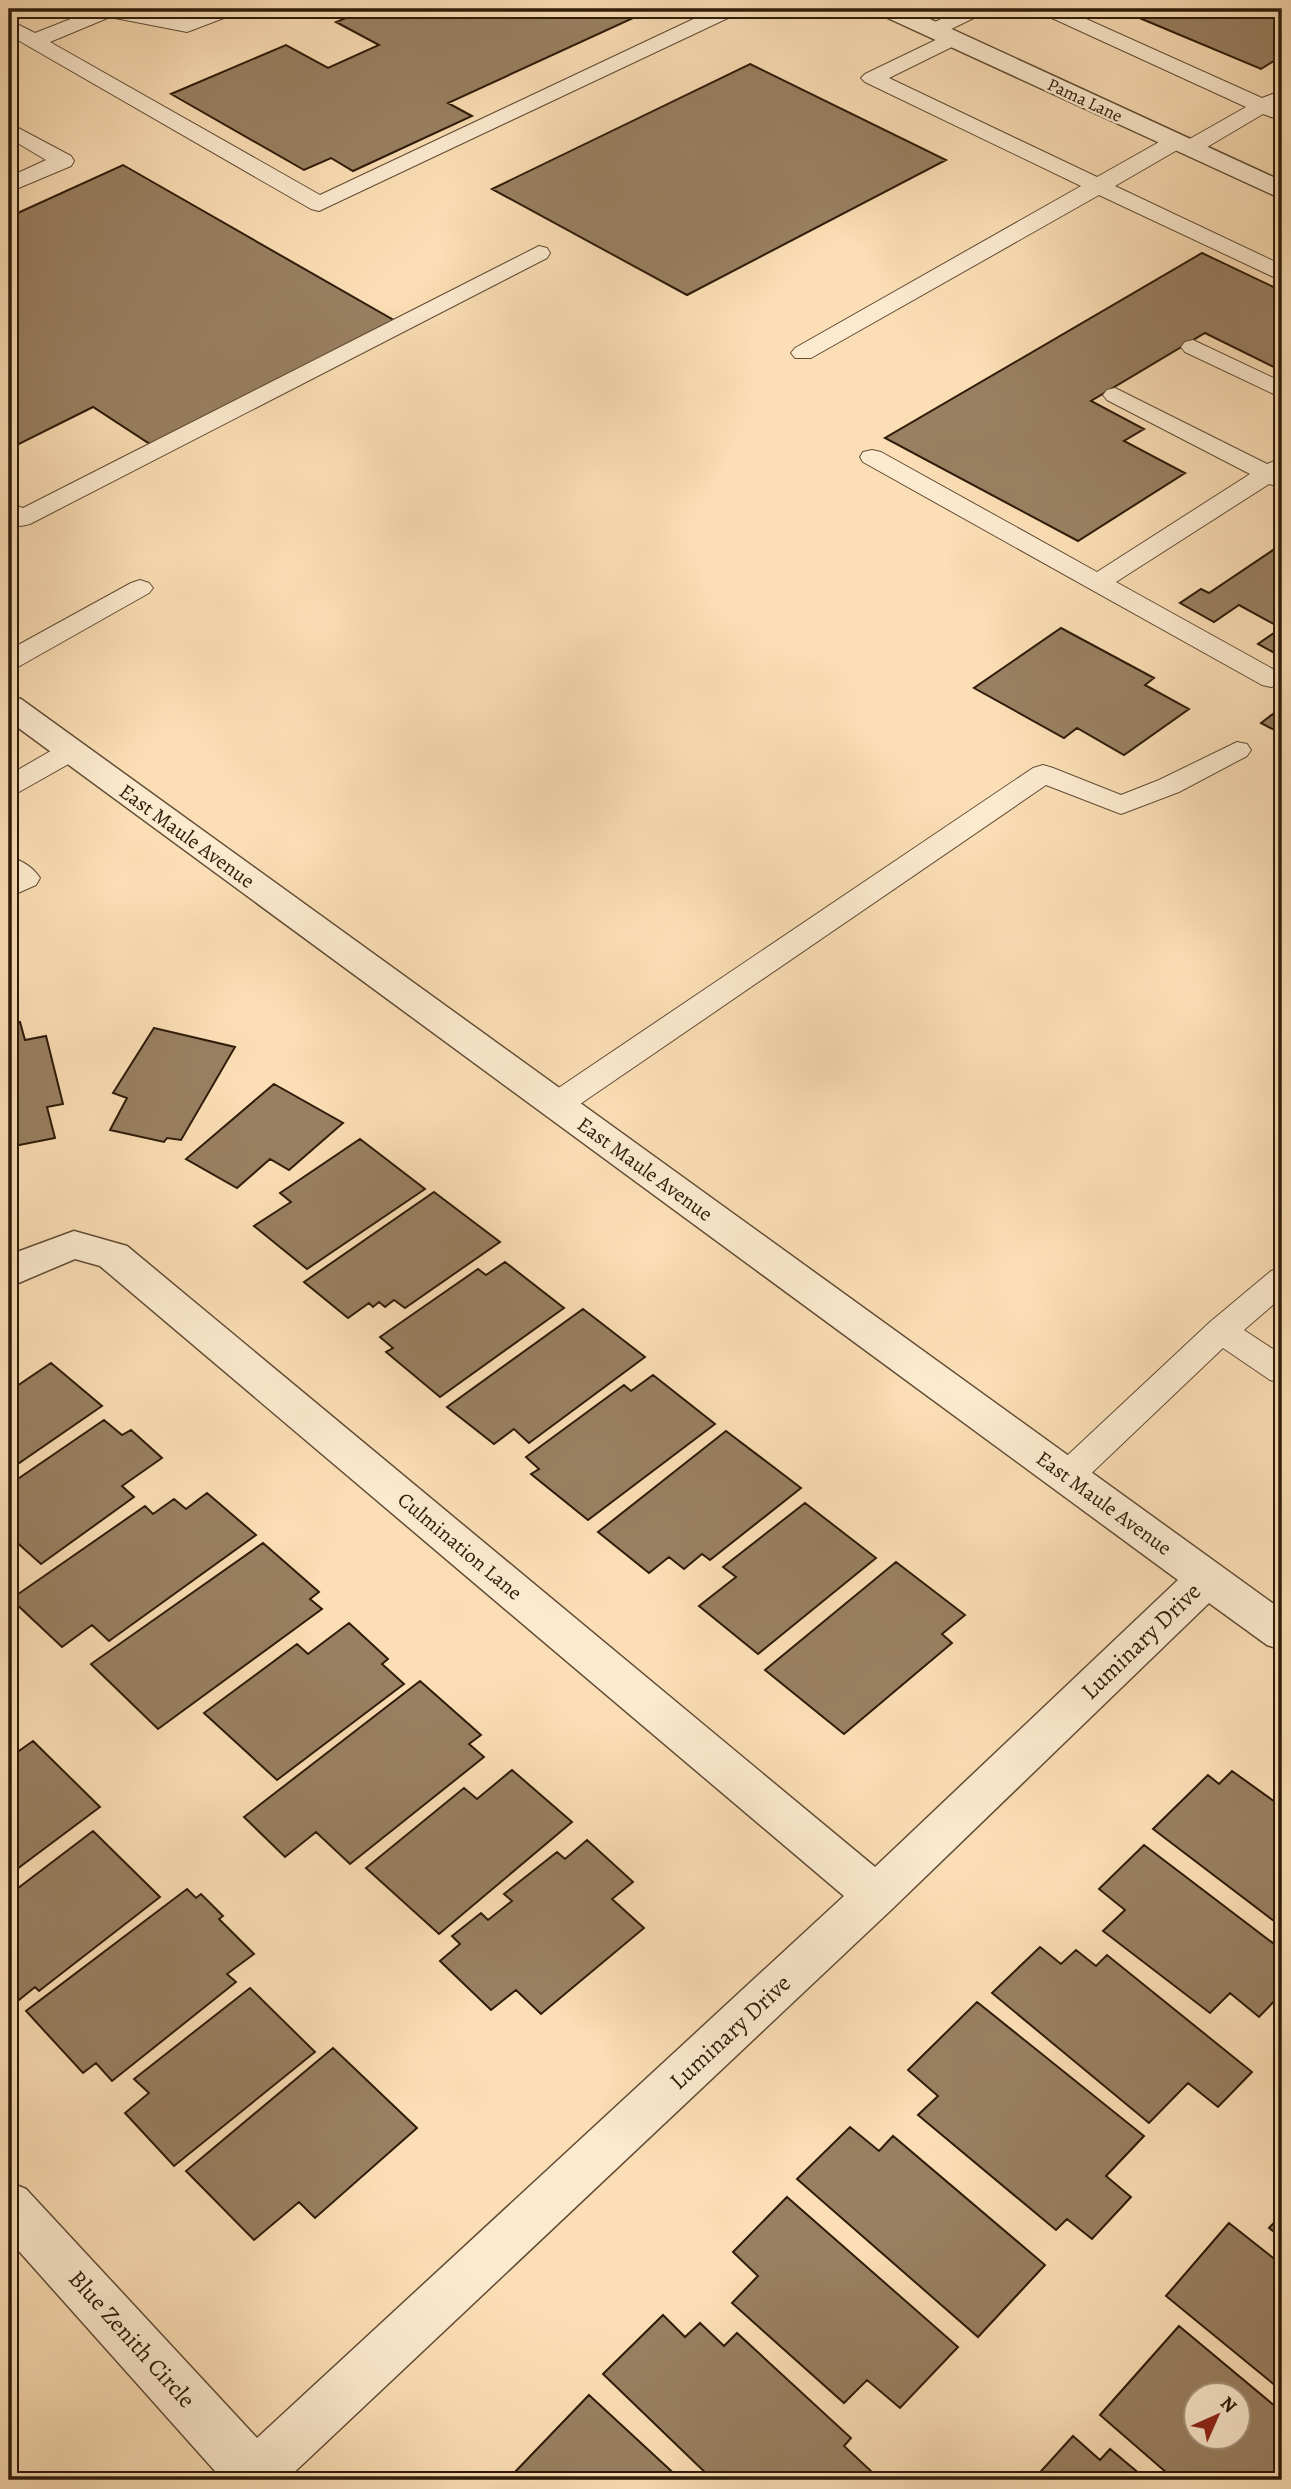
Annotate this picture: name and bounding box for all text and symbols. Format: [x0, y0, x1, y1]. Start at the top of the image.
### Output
street label: Pama Lane [1044, 72, 1126, 128]
street label: East Maule Avenue [114, 777, 260, 895]
street label: East Maule Avenue [572, 1110, 718, 1228]
street label: East Maule Avenue [1031, 1444, 1177, 1562]
street label: Culmination Lane [392, 1486, 528, 1606]
street label: Luminary Drive [1074, 1576, 1208, 1706]
street label: Luminary Drive [662, 1967, 798, 2097]
street label: Blue Zenith Circle [62, 2263, 202, 2415]
north arrow [1182, 2380, 1252, 2450]
text: N [1214, 2391, 1243, 2419]

